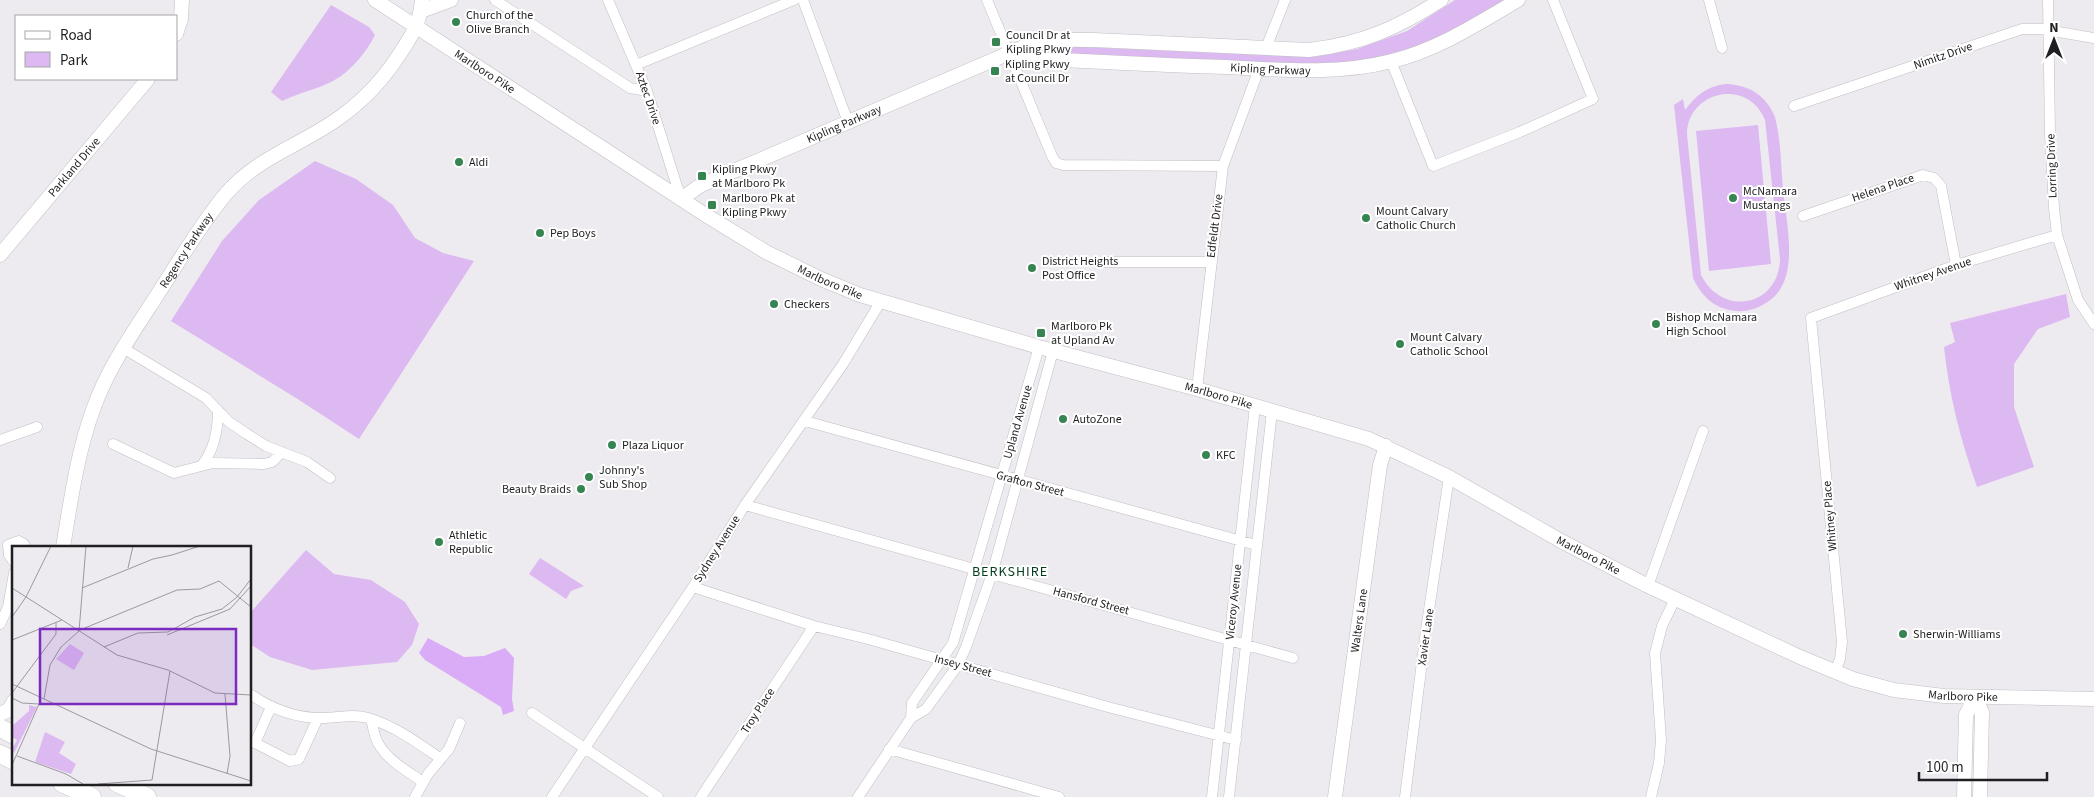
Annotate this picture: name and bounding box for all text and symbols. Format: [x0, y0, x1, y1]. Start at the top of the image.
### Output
place label: Church of the Olive Branch [466, 7, 533, 38]
legend [15, 15, 178, 80]
north arrow [2029, 15, 2079, 65]
marker: Church of the Olive Branch [450, 16, 462, 28]
text: N [2049, 18, 2059, 38]
text: Road [60, 25, 92, 46]
place label: Council Dr at Kipling Pkwy [1006, 27, 1071, 58]
marker: Council Dr at Kipling Pkwy [990, 36, 1002, 48]
street label: Nimitz Drive [1911, 38, 1975, 74]
street label: Marlboro Pike [451, 45, 519, 98]
text: Park [60, 50, 89, 71]
place label: Kipling Pkwy at Council Dr [1005, 56, 1070, 87]
street label: Kipling Parkway [1230, 59, 1311, 79]
marker: Kipling Pkwy at Council Dr [989, 65, 1001, 77]
street label: Aztec Drive [631, 69, 665, 127]
street label: Kipling Parkway [804, 100, 885, 147]
street label: Parkland Drive [44, 133, 104, 200]
street label: Lorring Drive [2042, 133, 2062, 199]
place label: Aldi [469, 154, 488, 171]
marker: Aldi [453, 156, 465, 168]
place label: Kipling Pkwy at Marlboro Pk [712, 161, 785, 192]
street label: Helena Place [1850, 169, 1916, 207]
marker: Kipling Pkwy at Marlboro Pk [696, 170, 708, 182]
place label: McNamara Mustangs [1743, 183, 1797, 214]
place label: Marlboro Pk at Kipling Pkwy [722, 190, 795, 221]
marker: McNamara Mustangs [1727, 192, 1739, 204]
street label: Edfeldt Drive [1203, 193, 1227, 259]
marker: Marlboro Pk at Kipling Pkwy [706, 199, 718, 211]
place label: Mount Calvary Catholic Church [1376, 203, 1456, 234]
street label: Regency Parkway [155, 208, 218, 291]
marker: Mount Calvary Catholic Church [1360, 212, 1372, 224]
place label: Pep Boys [550, 225, 596, 242]
marker: Pep Boys [534, 227, 546, 239]
place label: District Heights Post Office [1042, 253, 1118, 284]
street label: Whitney Avenue [1892, 253, 1974, 295]
street label: Marlboro Pike [795, 260, 865, 304]
marker: District Heights Post Office [1026, 262, 1038, 274]
place label: Checkers [784, 296, 830, 313]
marker: Checkers [768, 298, 780, 310]
place label: Bishop McNamara High School [1666, 309, 1757, 340]
place label: Marlboro Pk at Upland Av [1051, 318, 1115, 349]
marker: Bishop McNamara High School [1650, 318, 1662, 330]
marker: Marlboro Pk at Upland Av [1035, 327, 1047, 339]
place label: Mount Calvary Catholic School [1410, 329, 1488, 360]
marker: Mount Calvary Catholic School [1394, 338, 1406, 350]
street label: Marlboro Pike [1183, 378, 1254, 413]
street label: Upland Avenue [999, 383, 1037, 461]
place label: AutoZone [1073, 411, 1122, 428]
marker: AutoZone [1057, 413, 1069, 425]
place label: Plaza Liquor [622, 437, 685, 454]
marker: Plaza Liquor [606, 439, 618, 451]
place label: KFC [1216, 447, 1236, 464]
marker: KFC [1200, 449, 1212, 461]
place label: Johnny's Sub Shop [599, 462, 647, 493]
street label: Grafton Street [994, 467, 1066, 501]
marker: Johnny's Sub Shop [583, 471, 595, 483]
street label: Whitney Place [1818, 480, 1842, 552]
place label: Beauty Braids [502, 481, 571, 498]
marker: Beauty Braids [575, 483, 587, 495]
street label: Sydney Avenue [690, 512, 744, 586]
place label: Athletic Republic [449, 527, 493, 558]
street label: Marlboro Pike [1554, 532, 1623, 579]
marker: Athletic Republic [433, 536, 445, 548]
inset map [12, 546, 251, 784]
district label: BERKSHIRE [972, 562, 1048, 582]
street label: Viceroy Avenue [1222, 563, 1246, 641]
street label: Hansford Street [1051, 583, 1131, 619]
street label: Walters Lane [1346, 588, 1372, 654]
street label: Xavier Lane [1414, 607, 1438, 667]
place label: Sherwin-Williams [1913, 626, 2001, 643]
marker: Sherwin-Williams [1897, 628, 1909, 640]
street label: Insey Street [932, 650, 994, 682]
street label: Troy Place [737, 685, 779, 737]
street label: Marlboro Pike [1927, 686, 1998, 706]
scale bar [1919, 750, 2046, 782]
text: 100 m [1926, 757, 1964, 778]

